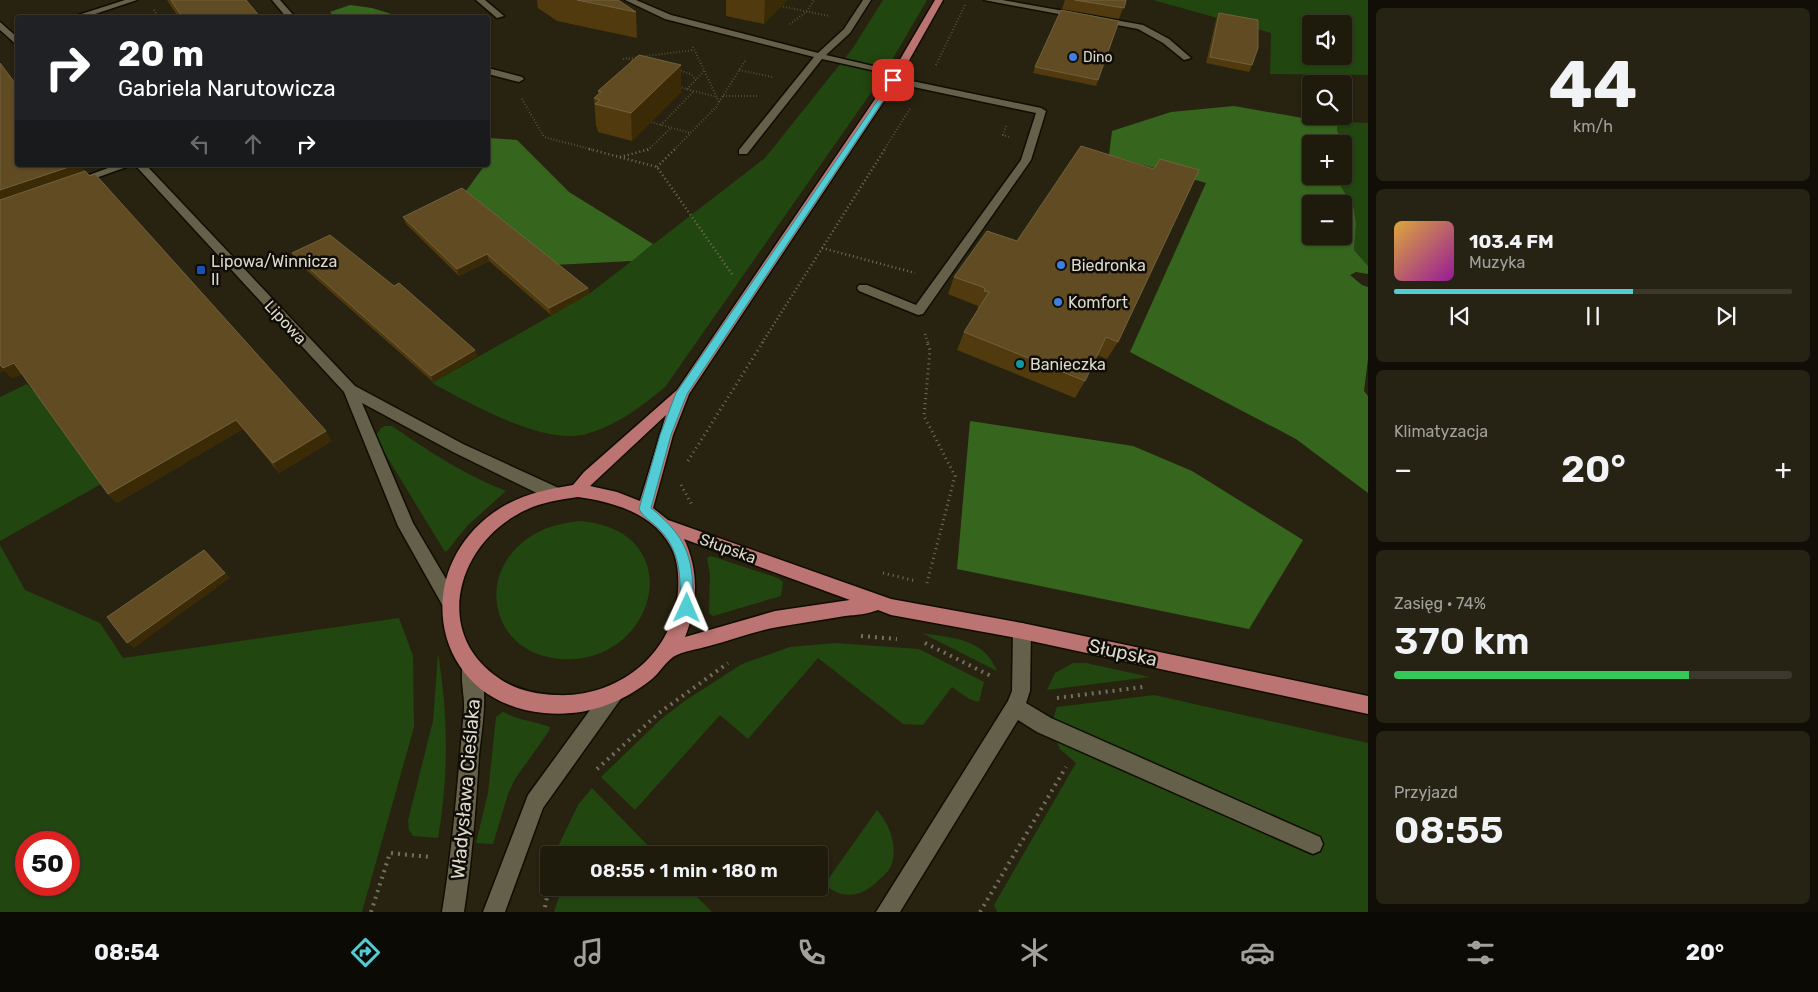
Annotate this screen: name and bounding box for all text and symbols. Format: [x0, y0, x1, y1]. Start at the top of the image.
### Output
map controls [1302, 15, 1352, 245]
button: sound [1302, 15, 1352, 65]
text: 20 m [118, 33, 204, 75]
icon: right [35, 35, 100, 100]
text: 44 [1549, 46, 1637, 123]
place label: Dino [1083, 49, 1113, 66]
marker: Dino [1067, 51, 1079, 63]
pin [872, 59, 914, 101]
icon: arrive [879, 66, 907, 94]
text: Gabriela Narutowicza [118, 75, 336, 102]
button: search [1302, 75, 1352, 125]
text: km/h [1573, 117, 1613, 136]
icon: left [186, 130, 214, 158]
icon: ahead [239, 130, 267, 158]
icon: right [292, 130, 320, 158]
button: + [1302, 135, 1352, 185]
button: − [1302, 195, 1352, 245]
text: 103.4 FM [1469, 230, 1554, 253]
place label: Lipowa/Winnicza II [211, 252, 337, 289]
text: Muzyka [1469, 253, 1525, 272]
place label: Biedronka [1071, 256, 1146, 275]
marker: Biedronka [1055, 259, 1067, 271]
marker: Lipowa/Winnicza II [195, 264, 207, 276]
place label: Komfort [1068, 293, 1128, 312]
marker: Komfort [1052, 296, 1064, 308]
street label: Lipowa [261, 297, 311, 348]
icon: previous [1446, 302, 1474, 330]
icon: pause [1579, 302, 1607, 330]
icon: next [1712, 302, 1740, 330]
place label: Banieczka [1030, 355, 1106, 374]
marker: Banieczka [1014, 358, 1026, 370]
text: Klimatyzacja [1394, 422, 1488, 441]
text: 20° [1561, 446, 1626, 492]
text: − [1394, 453, 1412, 486]
text: + [1775, 453, 1792, 486]
street label: Słupska [697, 530, 759, 567]
position arrow [660, 581, 712, 633]
text: Zasięg · 74% [1394, 594, 1486, 613]
text: 370 km [1394, 618, 1530, 664]
street label: Słupska [1086, 634, 1159, 671]
street label: Władysława Cieślaka [446, 698, 485, 880]
text: Przyjazd [1394, 783, 1458, 802]
text: 08:55 [1394, 807, 1503, 853]
speed limit sign: 50 [15, 831, 80, 896]
text: 08:55 · 1 min · 180 m [590, 859, 778, 882]
icon: directions [348, 935, 383, 970]
icon: music [571, 935, 606, 970]
icon: phone [794, 935, 829, 970]
icon: climate [1017, 935, 1052, 970]
icon: car [1240, 935, 1275, 970]
icon: filters [1463, 935, 1498, 970]
text: 08:54 [94, 939, 160, 966]
text: 20° [1686, 939, 1724, 966]

